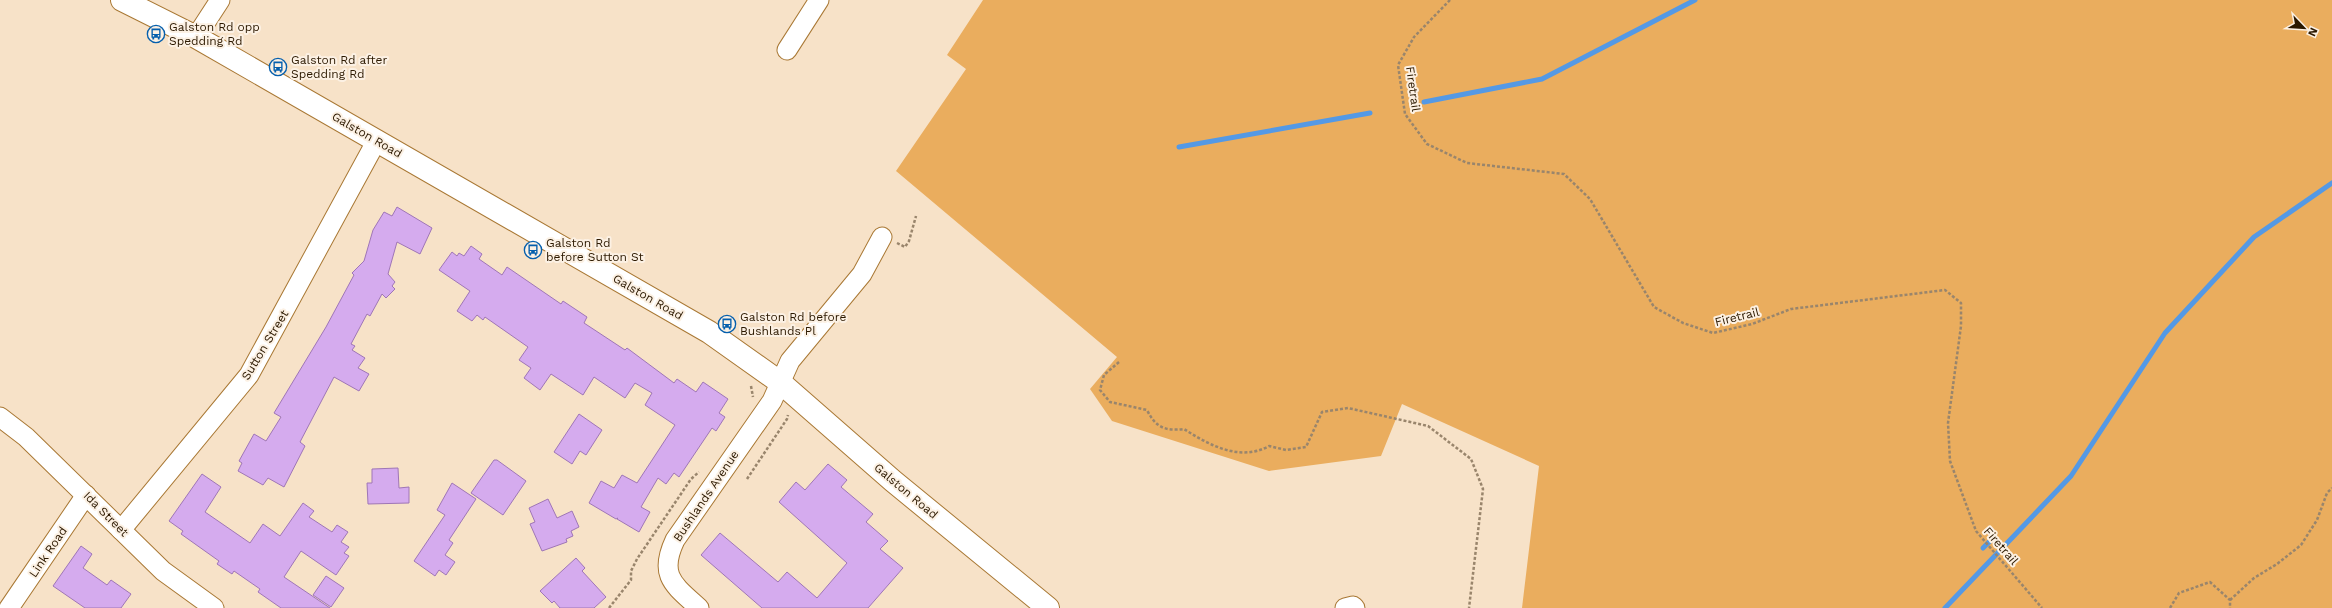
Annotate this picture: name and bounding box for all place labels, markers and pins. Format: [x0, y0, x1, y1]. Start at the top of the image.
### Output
place label: Galston Rd opp Spedding Rd [169, 20, 260, 48]
bus stop icon: Galston Rd opp Spedding Rd [146, 24, 166, 44]
place label: Galston Rd after Spedding Rd [291, 53, 387, 81]
bus stop icon: Galston Rd after Spedding Rd [268, 57, 288, 77]
place label: Galston Rd before Sutton St [546, 236, 644, 264]
bus stop icon: Galston Rd before Sutton St [523, 240, 543, 260]
place label: Galston Rd before Bushlands Pl [740, 310, 846, 338]
bus stop icon: Galston Rd before Bushlands Pl [717, 314, 737, 334]

